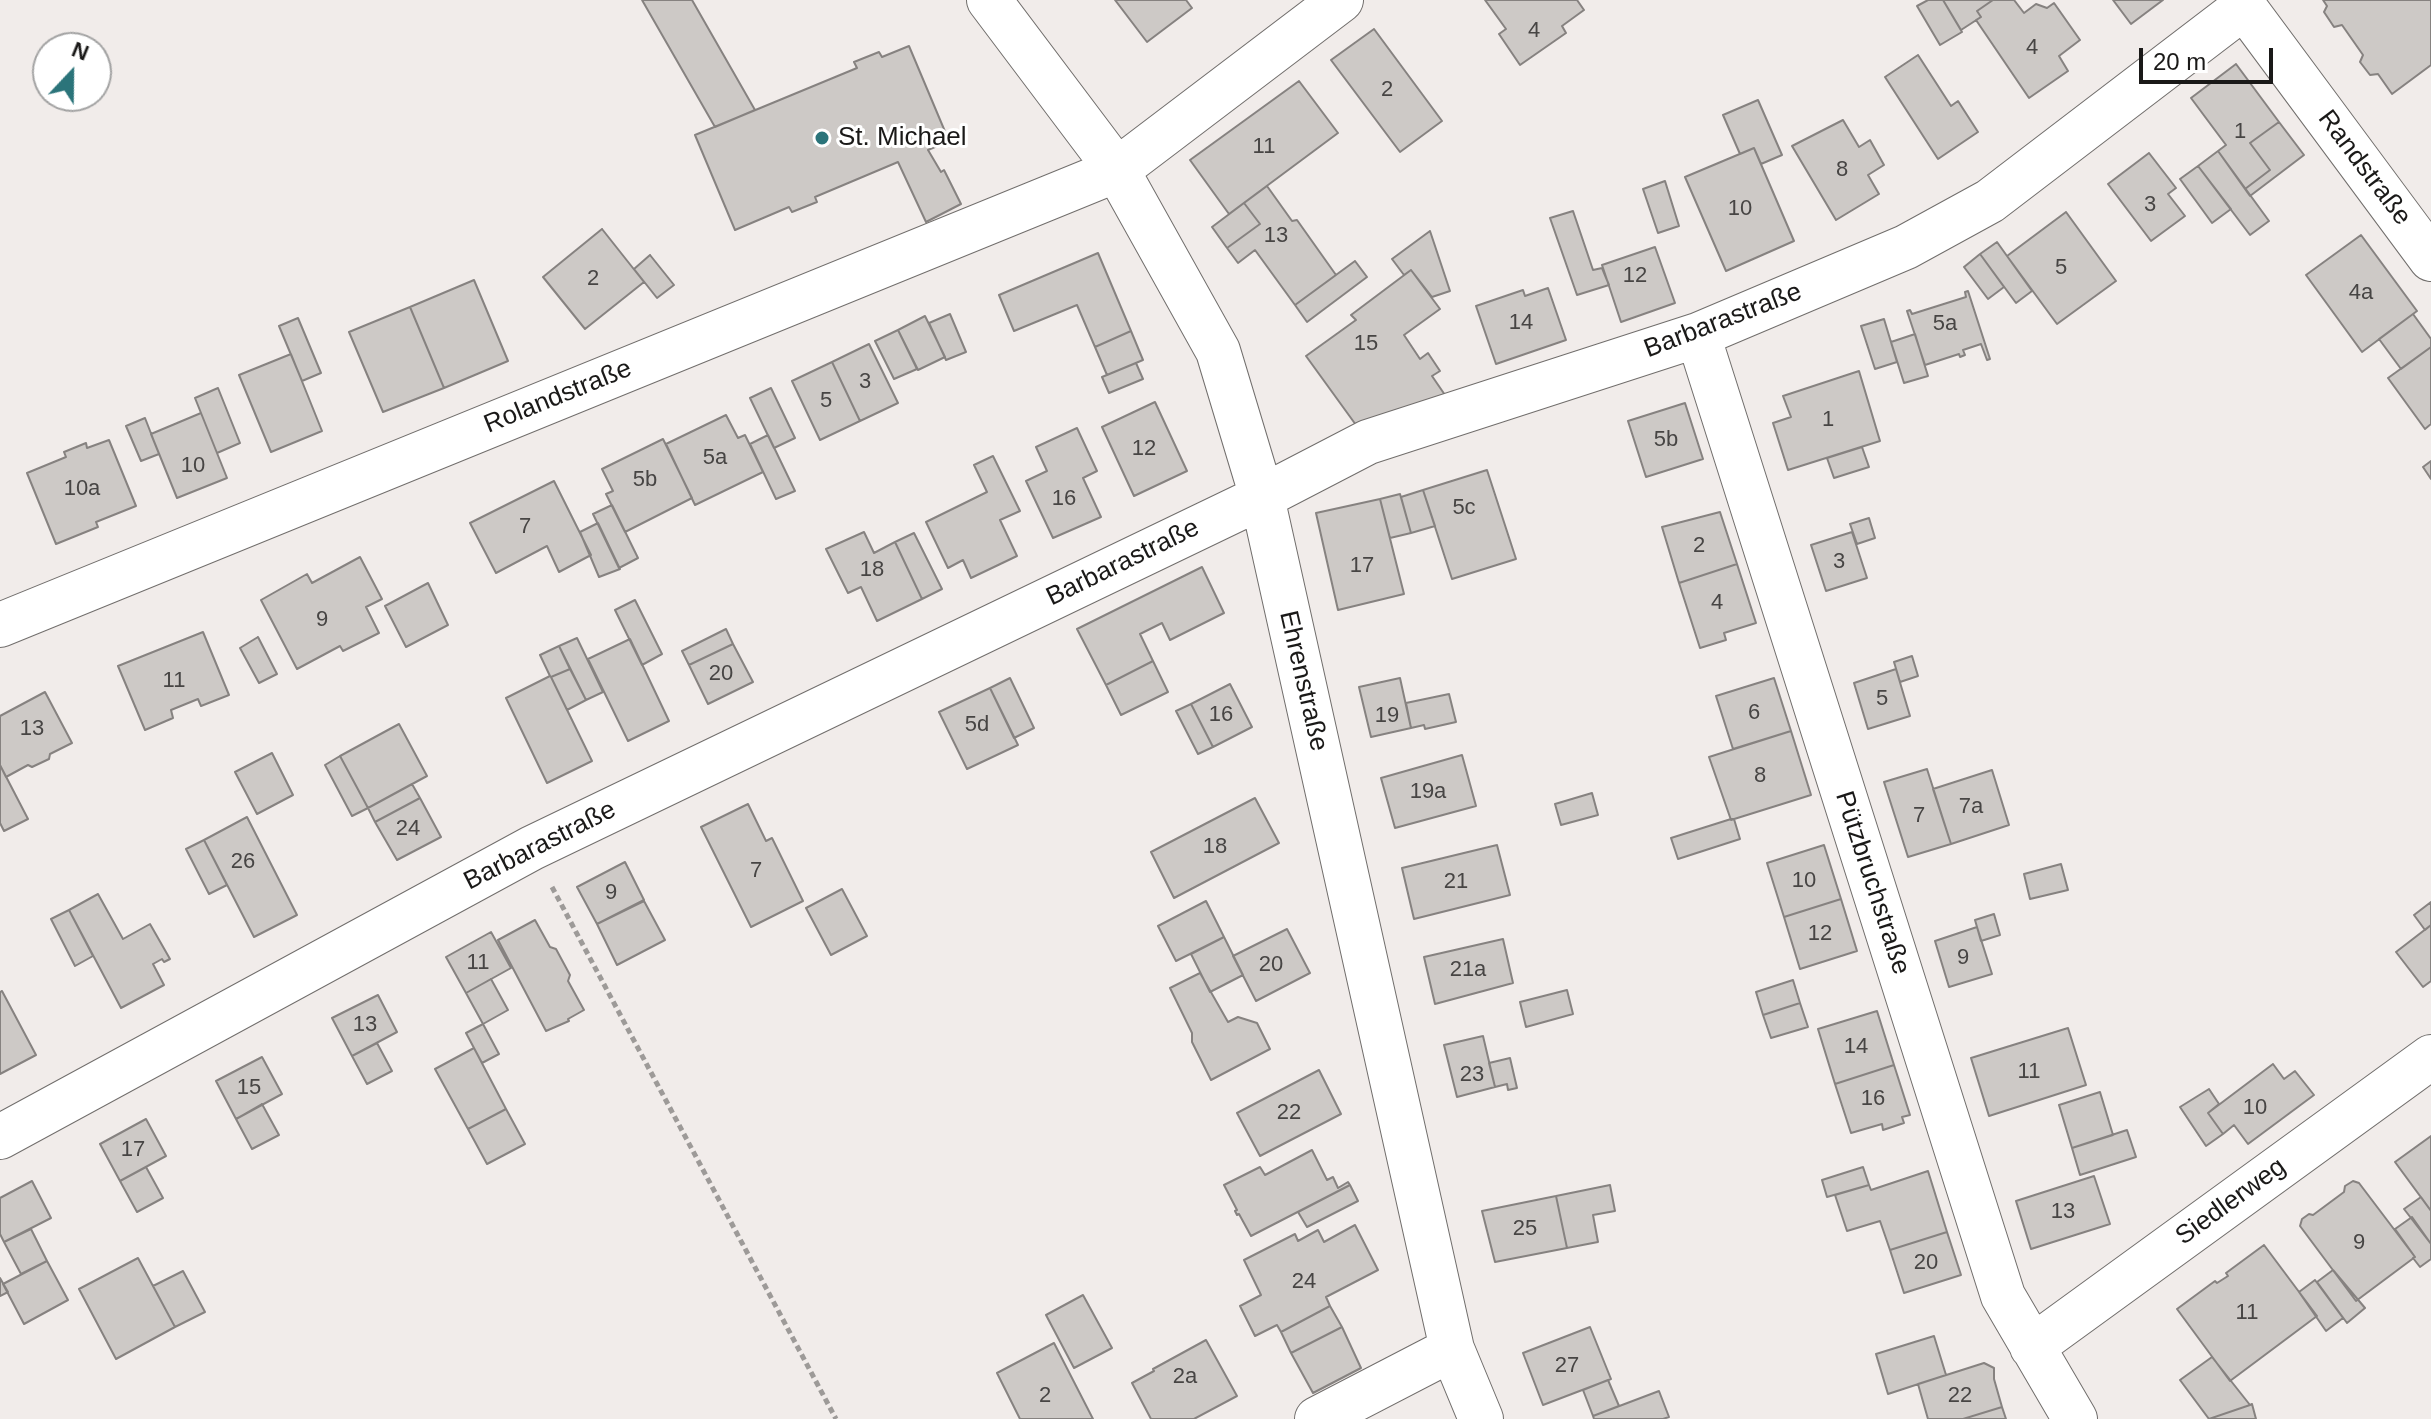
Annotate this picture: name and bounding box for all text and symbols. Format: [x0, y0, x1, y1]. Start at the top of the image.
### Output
house number: 4 [1528, 18, 1540, 44]
north arrow [32, 32, 112, 112]
scale bar [2143, 32, 2277, 82]
house number: 4 [2026, 35, 2038, 61]
text: N [68, 37, 92, 66]
text: 20 m [2153, 48, 2206, 75]
house number: 2 [1381, 77, 1393, 103]
street label: Randstraße [2311, 104, 2417, 232]
house number: 1 [2234, 119, 2246, 145]
place label: St. Michael [838, 122, 967, 154]
marker: St. Michael [813, 129, 831, 147]
house number: 11 [1253, 134, 1275, 160]
house number: 8 [1836, 157, 1848, 183]
house number: 3 [2144, 192, 2156, 218]
house number: 10 [1728, 196, 1752, 222]
house number: 13 [1264, 223, 1288, 249]
house number: 5 [2055, 255, 2067, 281]
house number: 12 [1623, 263, 1647, 289]
house number: 2 [587, 266, 599, 292]
street label: Barbarastraße [1640, 277, 1806, 365]
house number: 4a [2349, 280, 2373, 306]
house number: 14 [1509, 310, 1533, 336]
house number: 5a [1933, 311, 1957, 337]
house number: 15 [1354, 331, 1378, 357]
street label: Rolandstraße [480, 353, 636, 441]
house number: 3 [859, 369, 871, 395]
house number: 5 [820, 388, 832, 414]
house number: 1 [1822, 407, 1834, 433]
house number: 5b [1654, 427, 1678, 453]
house number: 12 [1132, 436, 1156, 462]
house number: 5a [703, 445, 727, 471]
house number: 10 [181, 453, 205, 479]
house number: 5b [633, 467, 657, 493]
house number: 10a [64, 476, 100, 502]
house number: 16 [1052, 486, 1076, 512]
house number: 5c [1452, 495, 1476, 521]
street label: Barbarastraße [1041, 513, 1205, 613]
house number: 7 [519, 514, 531, 540]
house number: 2 [1693, 533, 1705, 559]
house number: 3 [1833, 549, 1845, 575]
house number: 17 [1350, 553, 1374, 579]
house number: 18 [860, 557, 884, 583]
house number: 4 [1711, 590, 1723, 616]
house number: 9 [316, 607, 328, 633]
street label: Ehrenstraße [1272, 608, 1334, 754]
house number: 20 [709, 661, 733, 687]
house number: 11 [163, 668, 185, 694]
house number: 5 [1876, 686, 1888, 712]
house number: 6 [1748, 700, 1760, 726]
house number: 16 [1209, 702, 1233, 728]
house number: 19 [1375, 703, 1399, 729]
house number: 5d [965, 712, 989, 738]
house number: 13 [20, 716, 44, 742]
house number: 8 [1754, 763, 1766, 789]
house number: 19a [1410, 779, 1446, 805]
street label: Pützbruchstraße [1828, 787, 1916, 979]
street label: Barbarastraße [459, 794, 621, 898]
house number: 7a [1959, 794, 1983, 820]
house number: 7 [1913, 803, 1925, 829]
house number: 24 [396, 816, 420, 842]
house number: 18 [1203, 834, 1227, 860]
house number: 26 [231, 849, 255, 875]
house number: 7 [750, 858, 762, 884]
house number: 10 [1792, 868, 1816, 894]
house number: 21 [1444, 869, 1468, 895]
house number: 9 [605, 880, 617, 906]
house number: 12 [1808, 921, 1832, 947]
house number: 9 [1957, 945, 1969, 971]
house number: 11 [467, 950, 489, 976]
house number: 20 [1259, 952, 1283, 978]
house number: 21a [1450, 957, 1486, 983]
house number: 13 [353, 1012, 377, 1038]
house number: 14 [1844, 1034, 1868, 1060]
house number: 11 [2018, 1059, 2040, 1085]
house number: 23 [1460, 1062, 1484, 1088]
house number: 15 [237, 1075, 261, 1101]
house number: 16 [1861, 1086, 1885, 1112]
house number: 10 [2243, 1095, 2267, 1121]
house number: 22 [1277, 1100, 1301, 1126]
house number: 17 [121, 1137, 145, 1163]
street label: Siedlerweg [2170, 1152, 2292, 1252]
house number: 13 [2051, 1199, 2075, 1225]
house number: 25 [1513, 1216, 1537, 1242]
house number: 9 [2353, 1230, 2365, 1256]
house number: 20 [1914, 1250, 1938, 1276]
house number: 24 [1292, 1269, 1316, 1295]
house number: 11 [2236, 1300, 2258, 1326]
house number: 27 [1555, 1353, 1579, 1379]
house number: 2a [1173, 1364, 1197, 1390]
house number: 2 [1039, 1383, 1051, 1409]
house number: 22 [1948, 1383, 1972, 1409]

